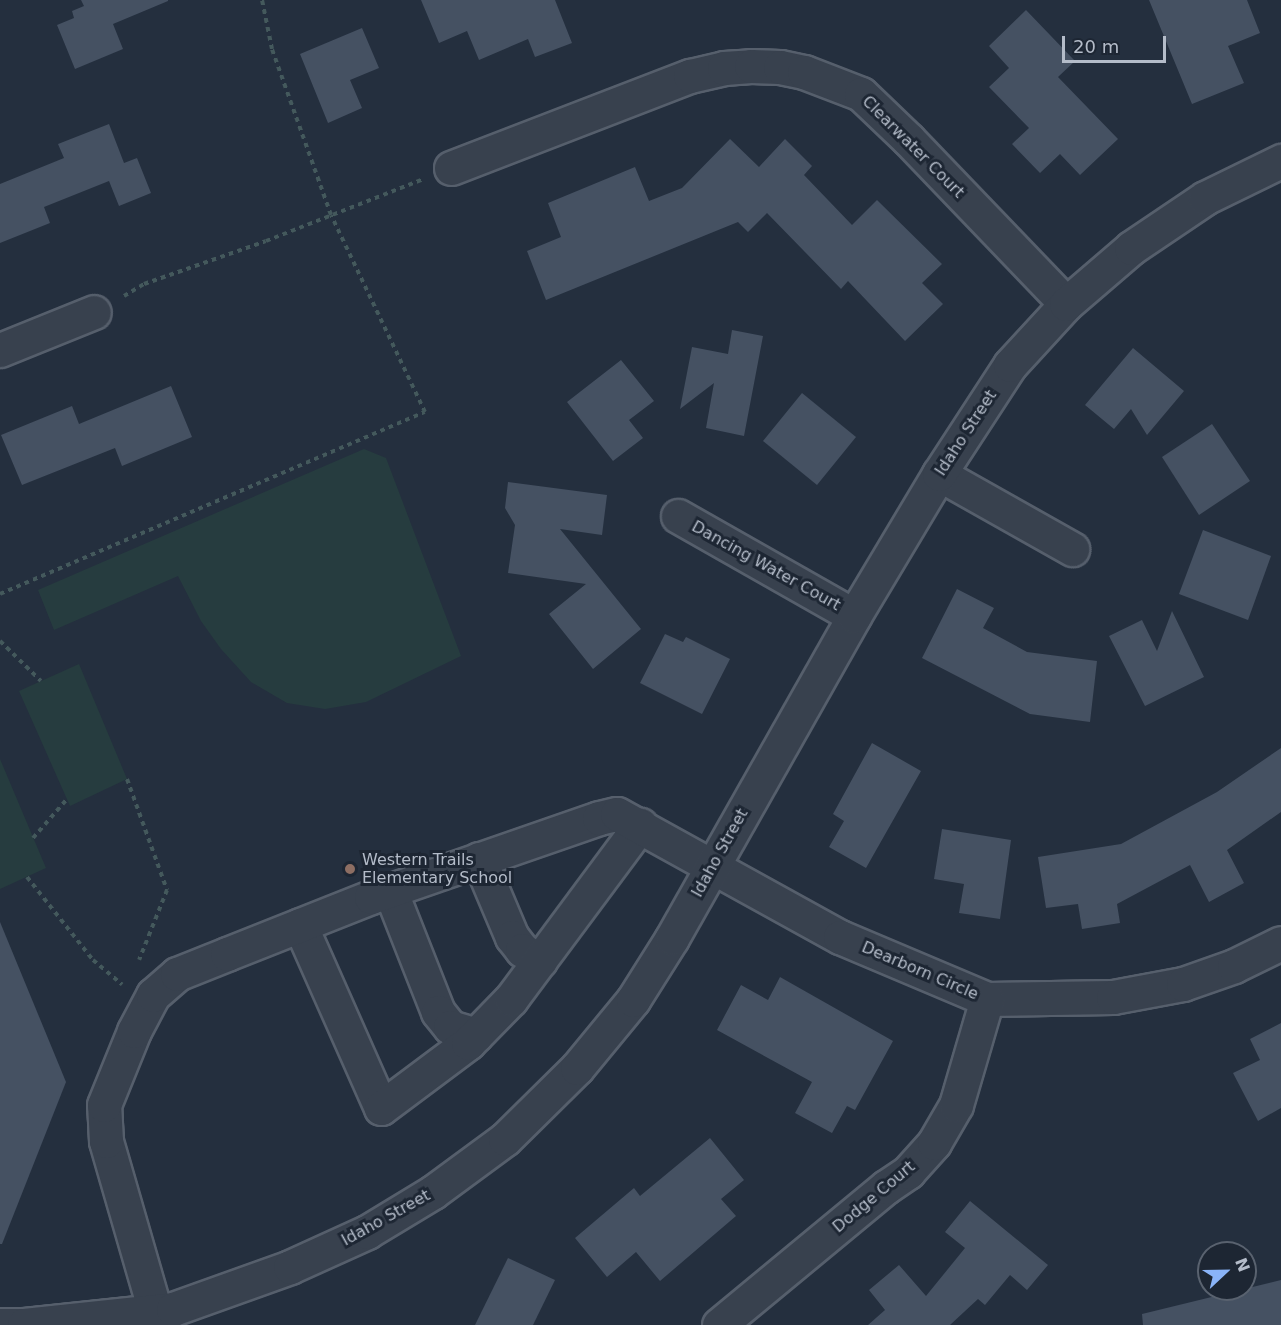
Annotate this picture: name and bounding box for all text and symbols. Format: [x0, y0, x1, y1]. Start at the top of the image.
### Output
scale bar [1065, 24, 1168, 62]
text: 20 m [1073, 36, 1119, 57]
street label: Clearwater Court [858, 92, 968, 202]
street label: Idaho Street [931, 387, 1001, 479]
street label: Dancing Water Court [688, 517, 844, 615]
street label: Idaho Street [688, 805, 752, 901]
place label: Western Trails Elementary School [362, 850, 512, 888]
marker: Western Trails Elementary School [343, 862, 357, 876]
street label: Dearborn Circle [859, 938, 981, 1004]
street label: Dodge Court [829, 1157, 919, 1237]
street label: Idaho Street [338, 1186, 434, 1250]
north arrow [1197, 1241, 1257, 1301]
text: N [1231, 1255, 1254, 1275]

